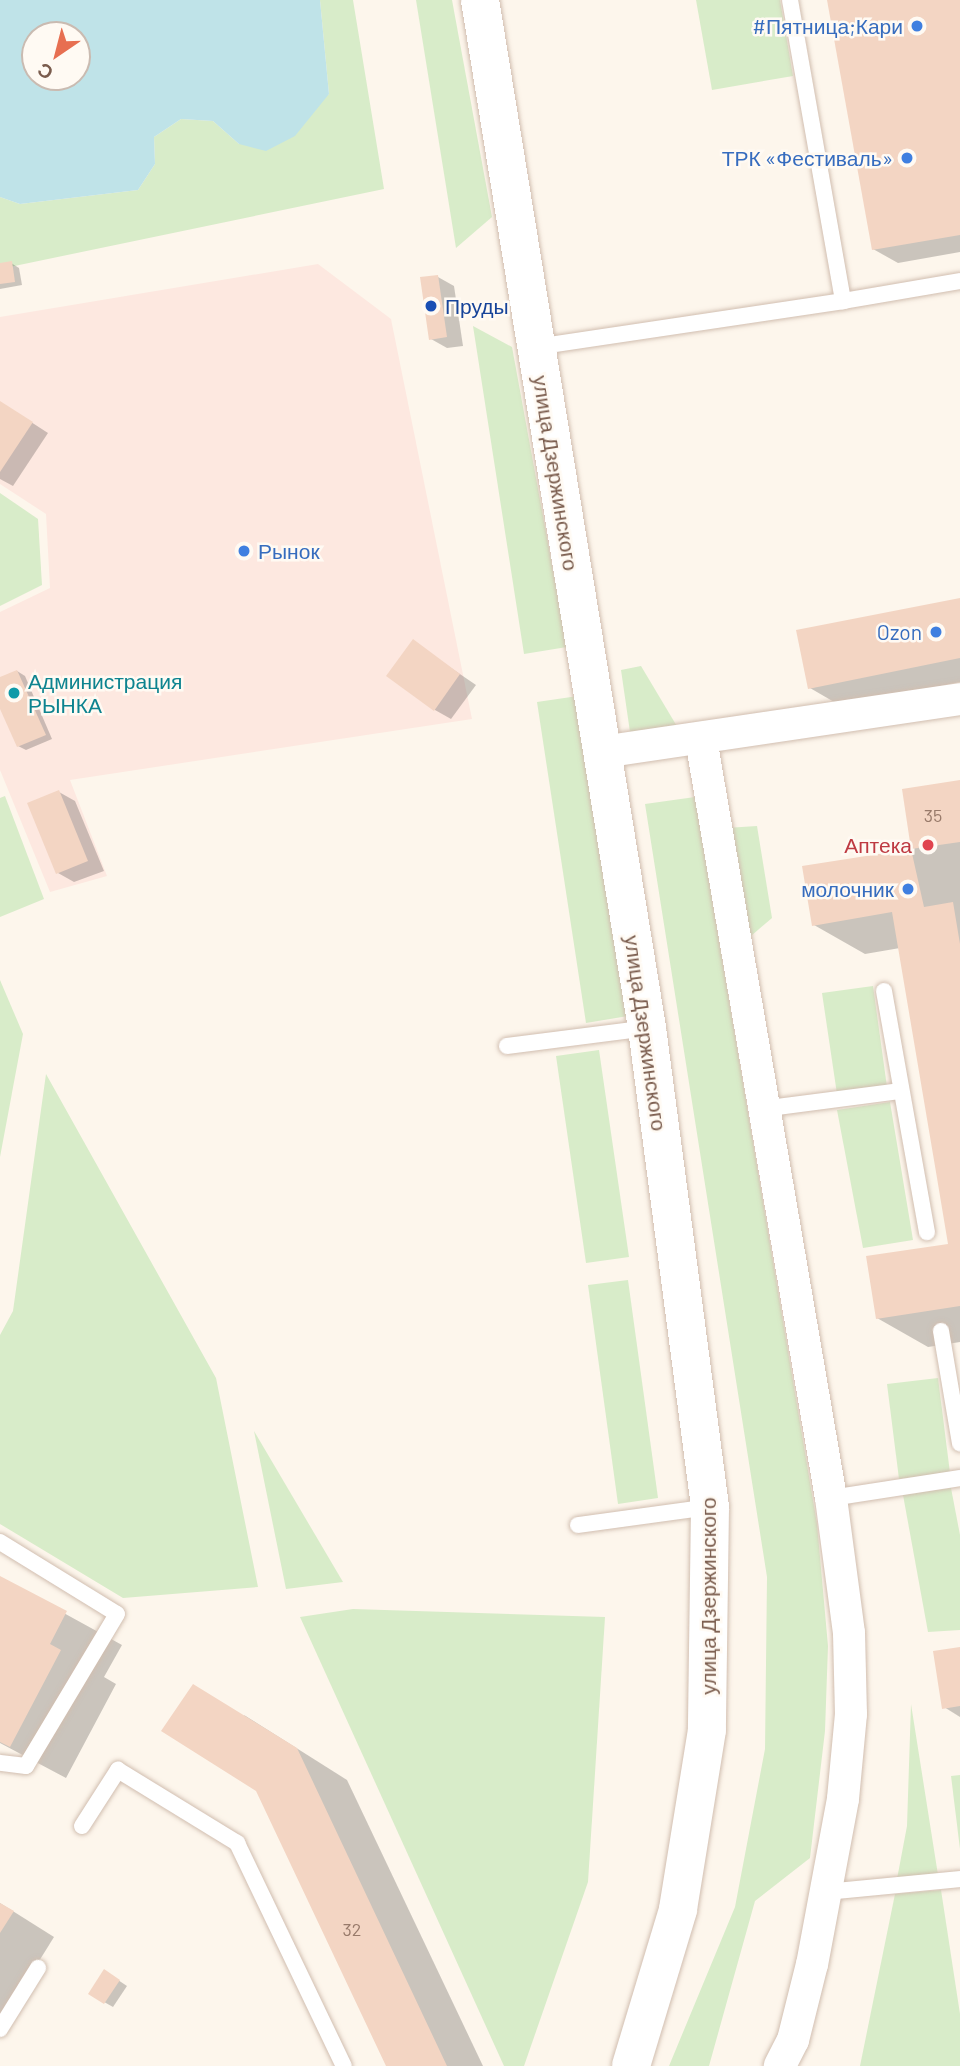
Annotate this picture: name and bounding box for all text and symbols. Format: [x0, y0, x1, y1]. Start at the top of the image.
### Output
place label: #Пятница;Кари [752, 13, 903, 39]
marker: #Пятница;Кари [909, 18, 925, 34]
north arrow [21, 21, 91, 91]
text: С [33, 59, 57, 85]
place label: ТРК «Фестиваль» [722, 145, 893, 171]
marker: ТРК «Фестиваль» [899, 150, 915, 166]
place label: Пруды [445, 293, 509, 319]
marker: Пруды [423, 298, 439, 314]
street label: улица Дзержинского [528, 374, 584, 572]
place label: Рынок [258, 538, 320, 564]
marker: Рынок [236, 543, 252, 559]
place label: Ozon [877, 619, 922, 645]
marker: Ozon [928, 624, 944, 640]
place label: Администрация РЫНКА [28, 668, 182, 718]
marker: Администрация РЫНКА [6, 685, 22, 701]
house number: 35 [924, 804, 942, 826]
place label: Аптека [844, 832, 912, 858]
marker: Аптека [918, 835, 938, 855]
place label: молочник [801, 876, 894, 902]
marker: молочник [900, 881, 916, 897]
street label: улица Дзержинского [620, 933, 672, 1133]
street label: улица Дзержинского [695, 1497, 721, 1695]
house number: 32 [343, 1918, 361, 1940]

